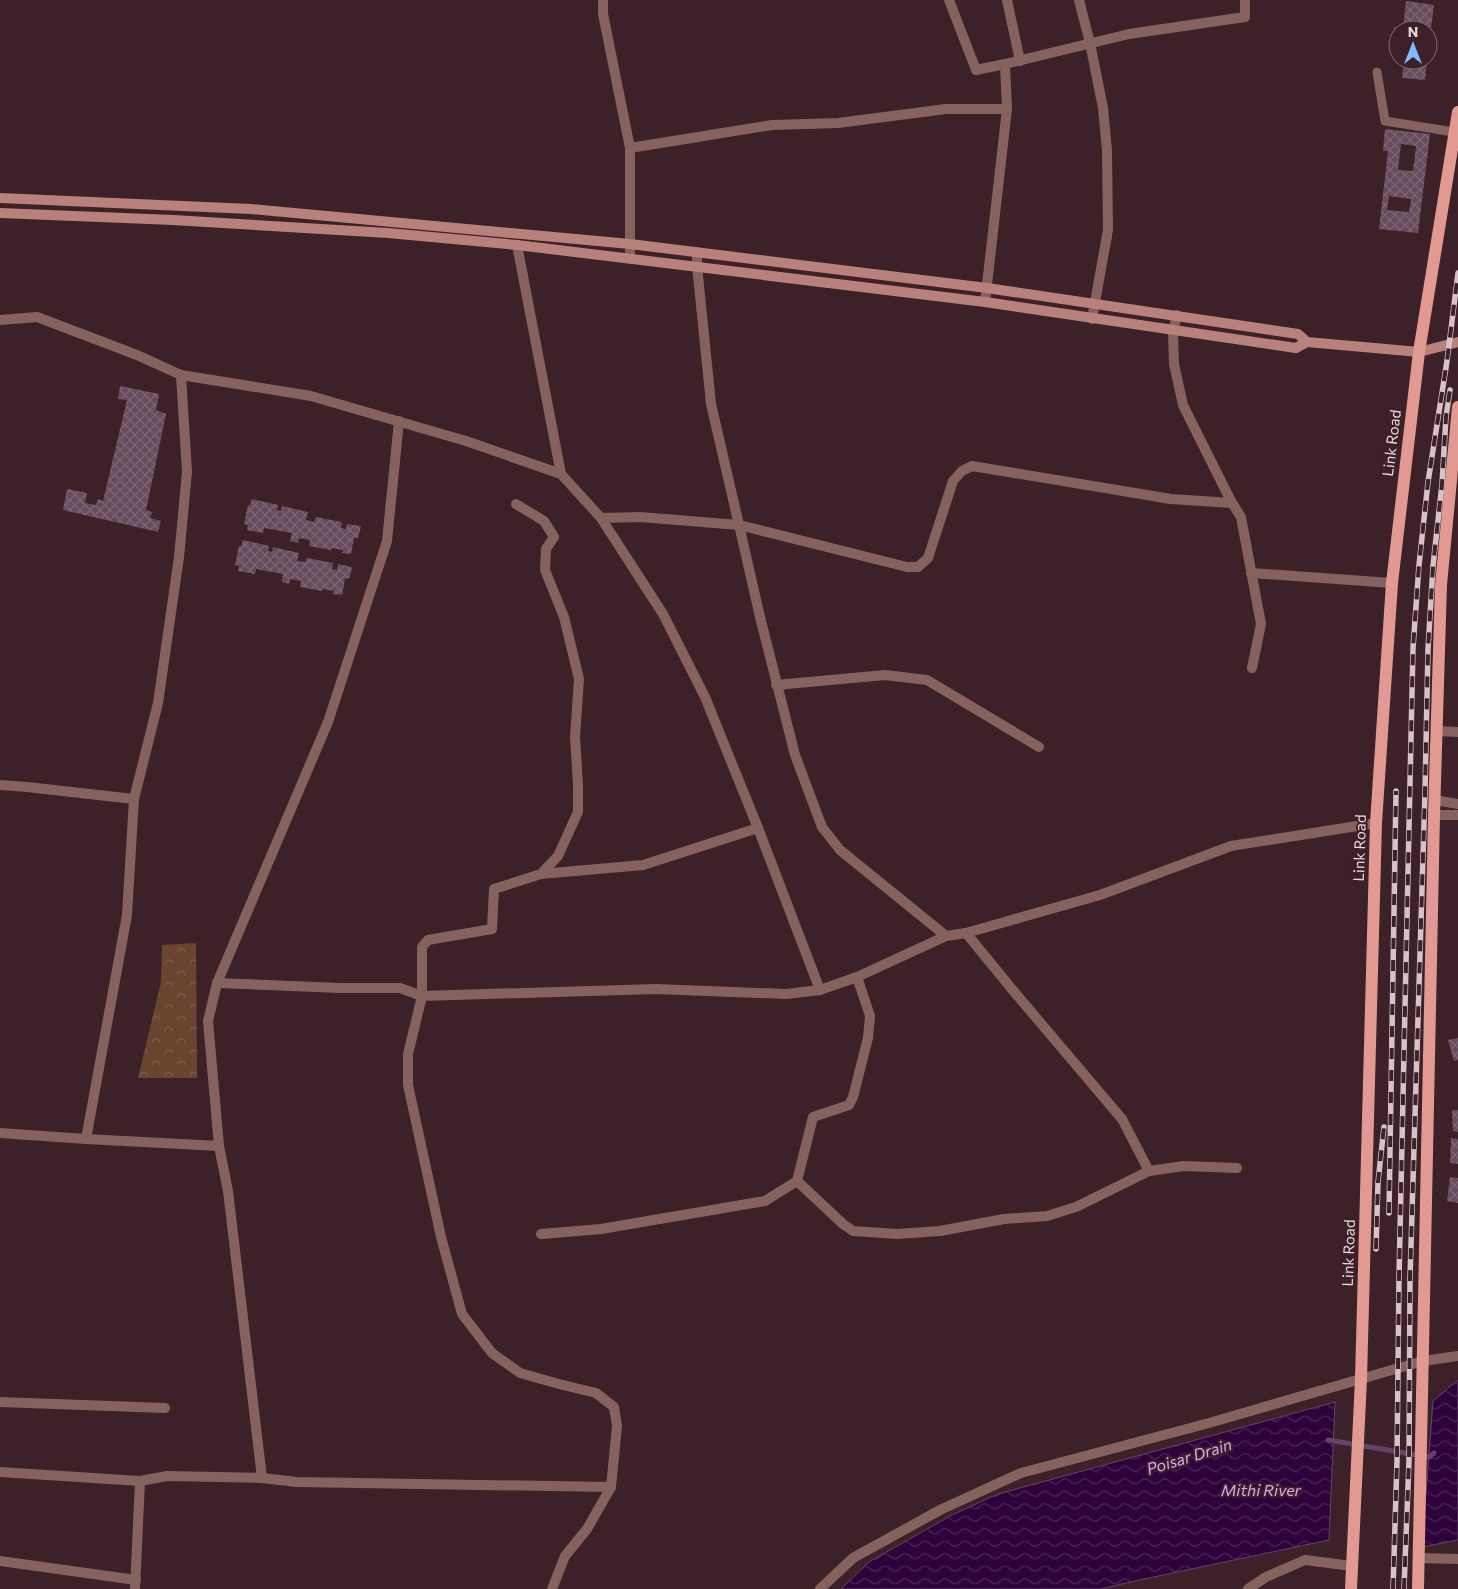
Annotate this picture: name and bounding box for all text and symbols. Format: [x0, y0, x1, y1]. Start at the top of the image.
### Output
north arrow [1388, 20, 1438, 70]
text: N [1408, 23, 1418, 40]
street label: Link Road [1378, 409, 1404, 477]
street label: Link Road [1349, 814, 1369, 882]
street label: Link Road [1338, 1219, 1358, 1287]
water label: Poisar Drain [1144, 1434, 1234, 1478]
water label: Mithi River [1221, 1480, 1302, 1499]

